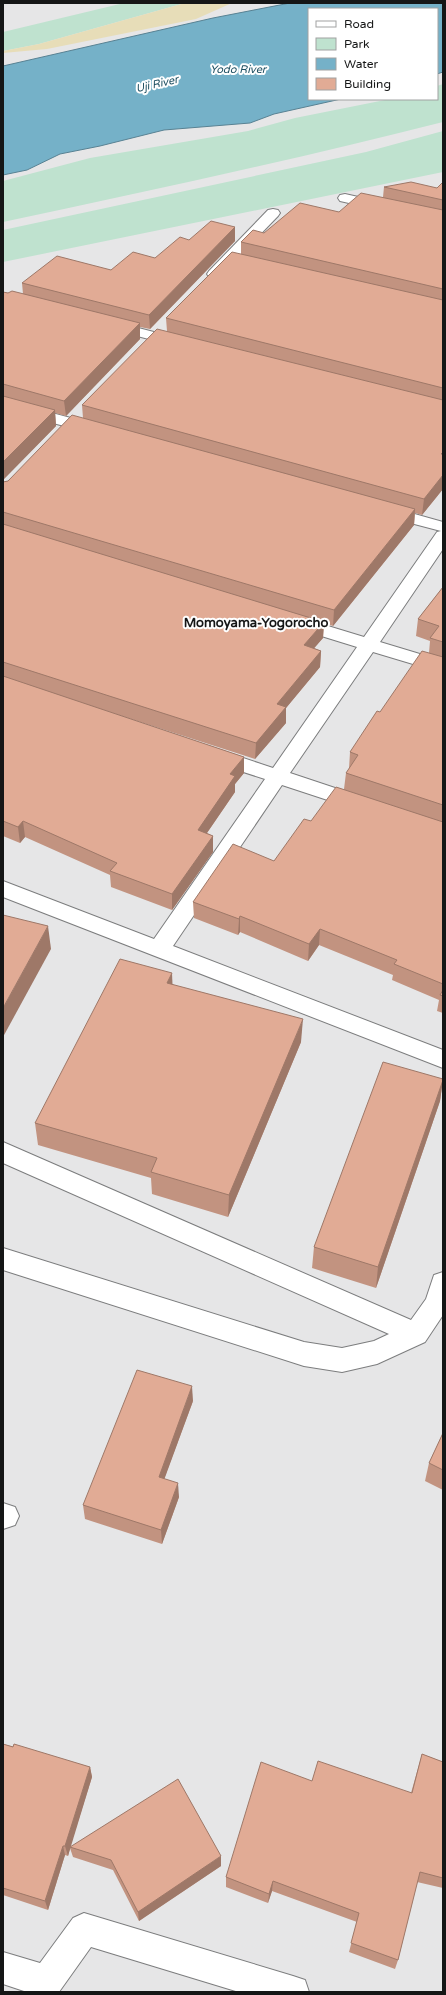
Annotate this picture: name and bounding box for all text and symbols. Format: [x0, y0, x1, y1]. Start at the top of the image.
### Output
legend [308, 8, 438, 100]
text: Road [344, 17, 374, 31]
text: Park [344, 37, 370, 51]
text: Water [344, 57, 379, 71]
water label: Yodo River [210, 63, 268, 76]
water label: Uji River [134, 72, 181, 95]
text: Building [344, 77, 391, 91]
district label: Momoyama-Yogorocho [184, 615, 328, 631]

